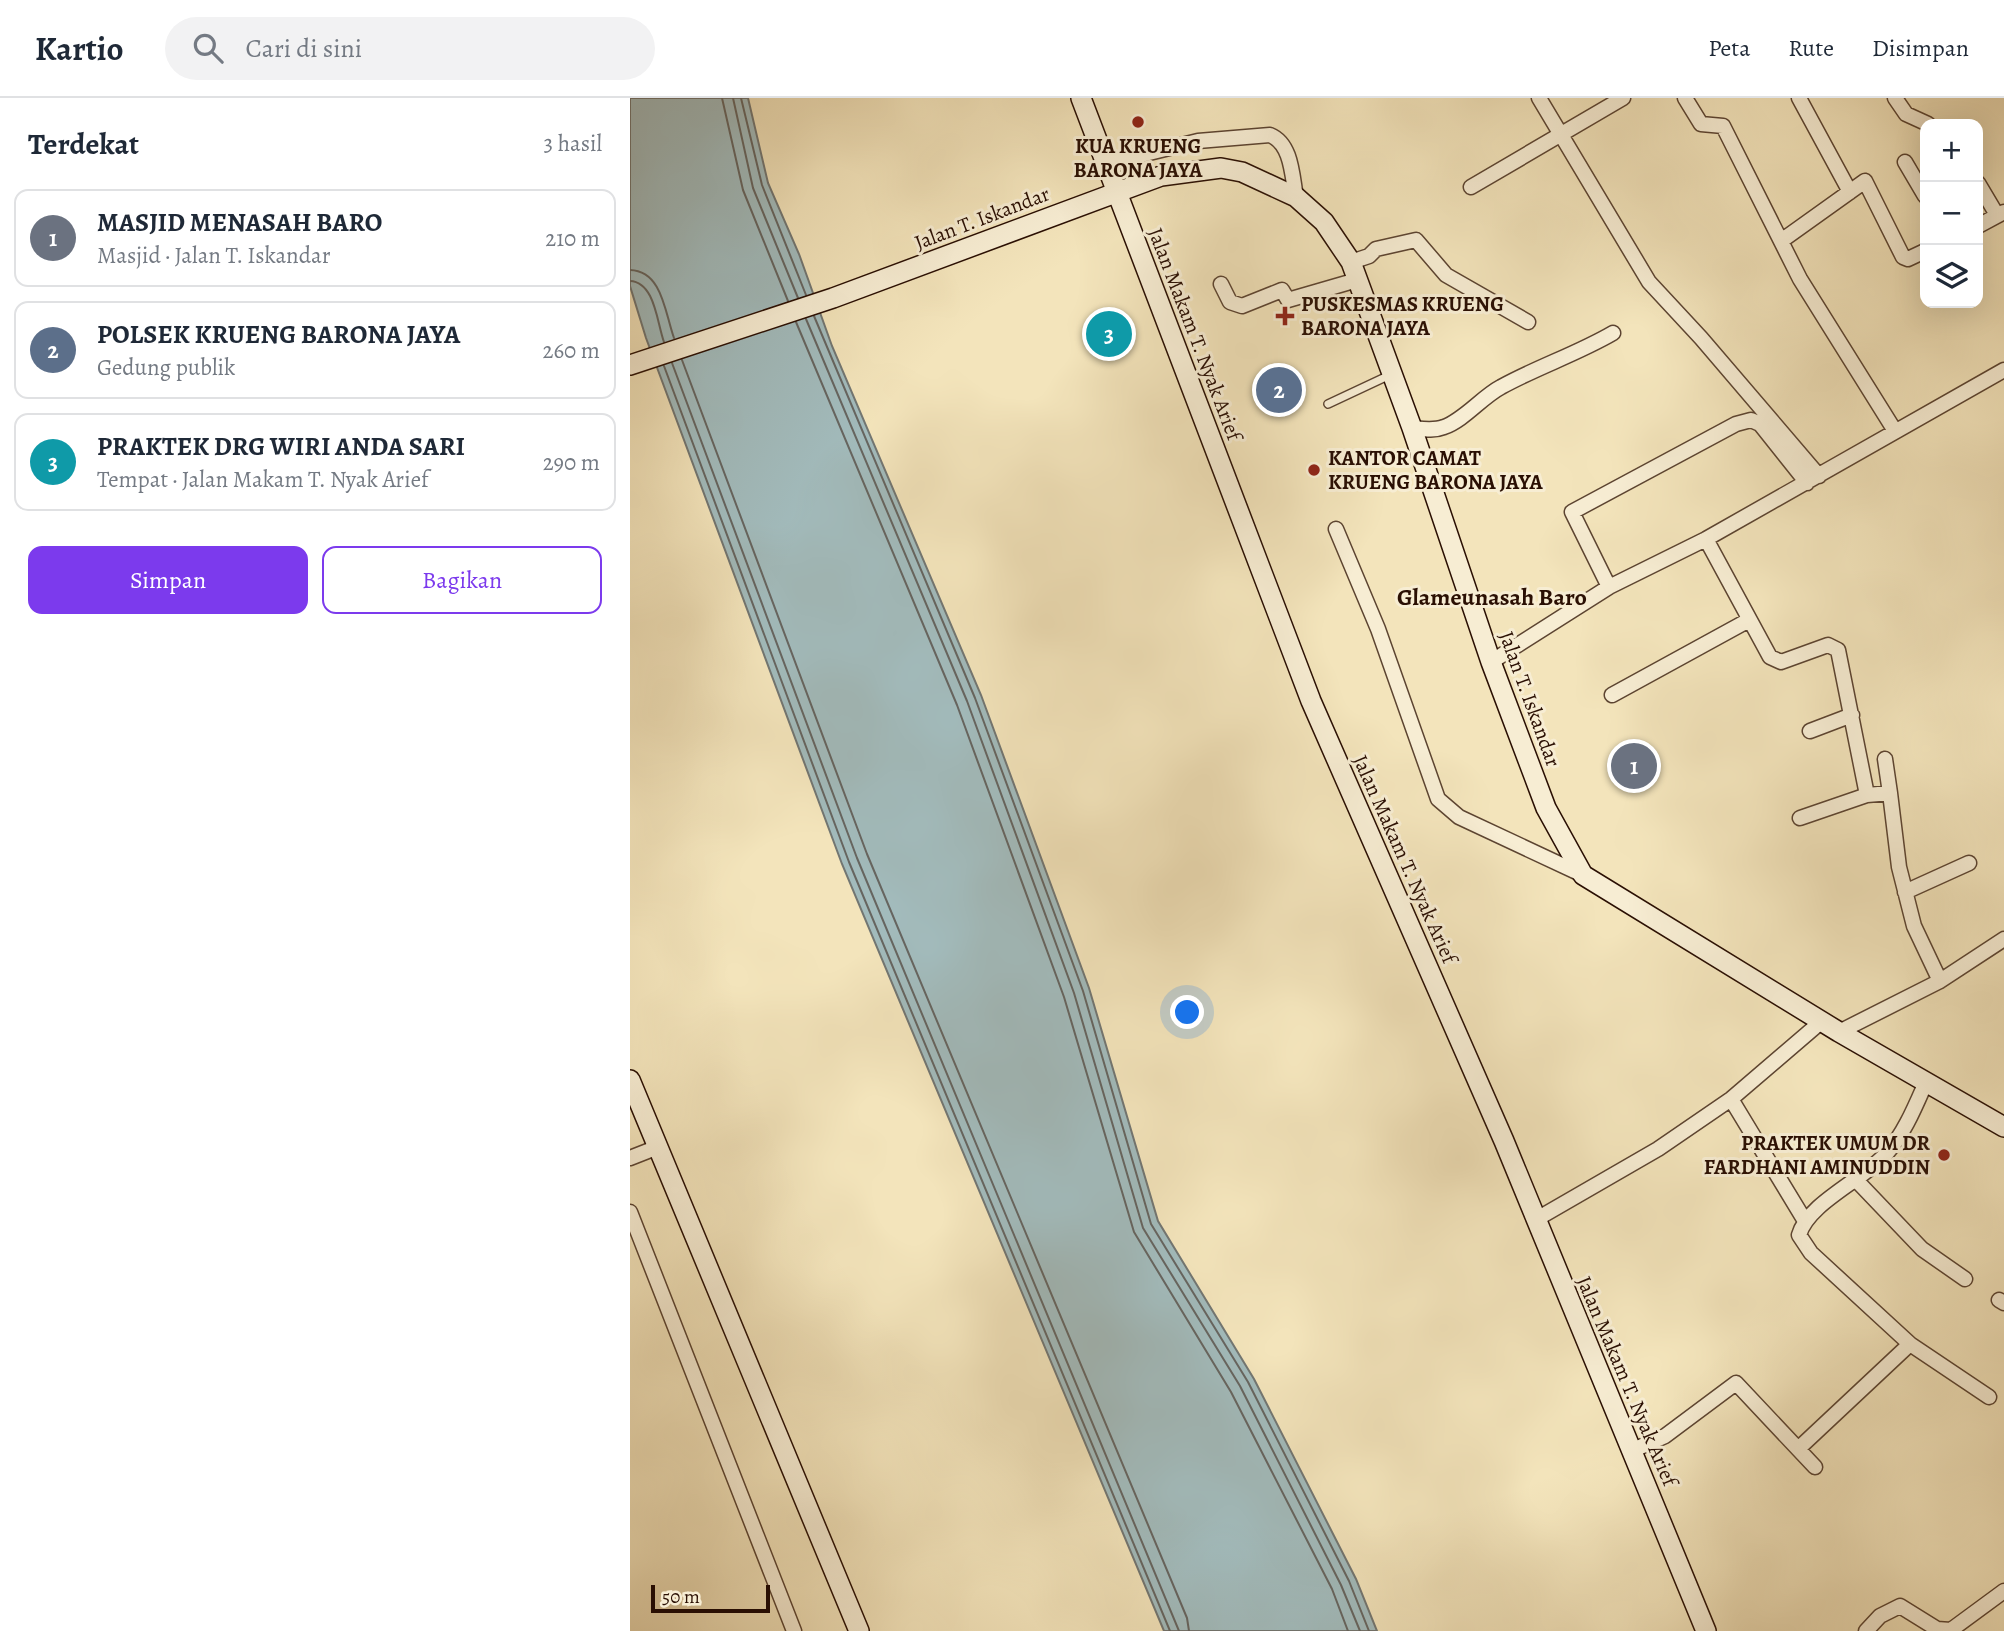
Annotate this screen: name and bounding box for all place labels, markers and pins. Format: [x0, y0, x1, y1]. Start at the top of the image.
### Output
marker: KUA KRUENG BARONA JAYA [1130, 114, 1146, 130]
place label: KUA KRUENG BARONA JAYA [1074, 132, 1203, 184]
place label: PUSKESMAS KRUENG BARONA JAYA [1301, 290, 1504, 342]
marker: PUSKESMAS KRUENG BARONA JAYA [1275, 306, 1295, 326]
pin: 3 [1086, 308, 1132, 360]
pin: 2 [1256, 364, 1302, 416]
place label: KANTOR CAMAT KRUENG BARONA JAYA [1328, 444, 1544, 496]
marker: KANTOR CAMAT KRUENG BARONA JAYA [1306, 462, 1322, 478]
pin: 1 [1611, 740, 1657, 792]
place label: PRAKTEK UMUM DR FARDHANI AMINUDDIN [1704, 1129, 1931, 1181]
marker: PRAKTEK UMUM DR FARDHANI AMINUDDIN [1936, 1147, 1952, 1163]

